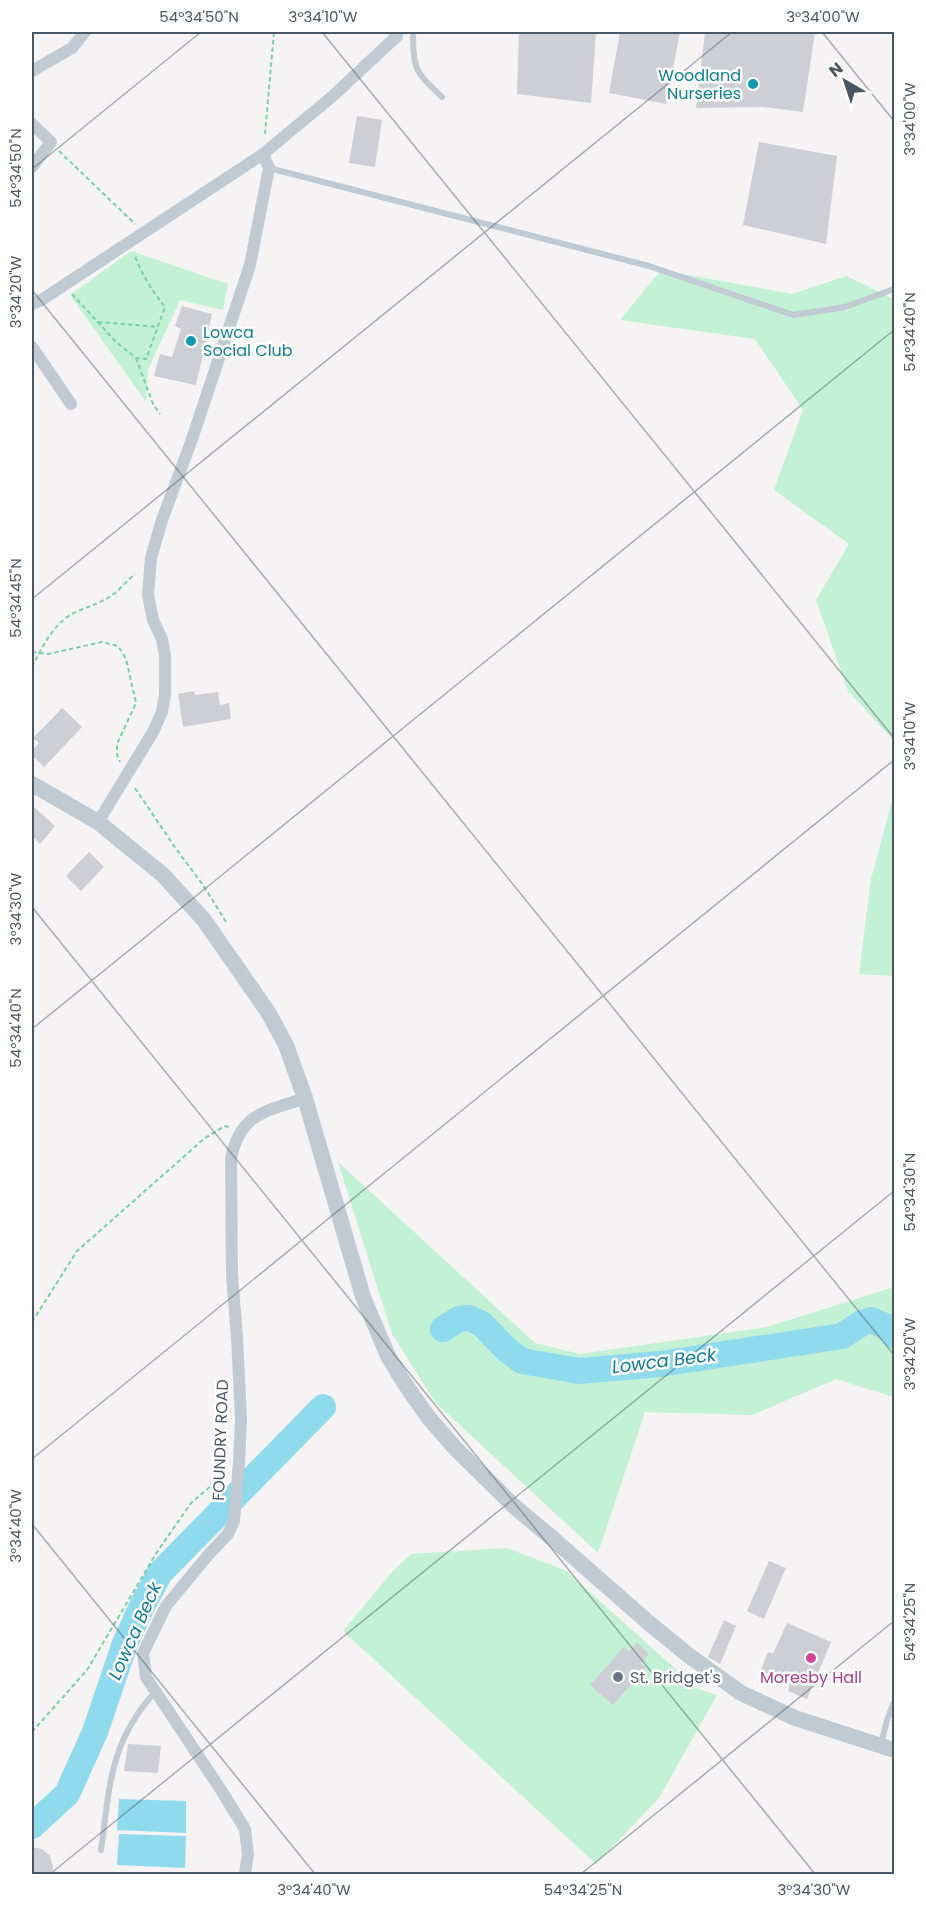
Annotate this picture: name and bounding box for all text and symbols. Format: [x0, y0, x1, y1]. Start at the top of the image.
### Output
text: 54°34'50"N [159, 6, 239, 27]
text: 3°34'10"W [289, 6, 358, 27]
text: 3°34'00"W [786, 6, 860, 27]
north arrow [815, 51, 875, 111]
text: N [824, 57, 848, 82]
place label: Woodland Nurseries [658, 64, 741, 105]
marker: Woodland Nurseries [746, 77, 760, 91]
text: 3°34'00"W [899, 82, 920, 156]
text: 54°34'50"N [5, 128, 26, 208]
text: 3°34'20"W [5, 255, 26, 328]
text: 54°34'40"N [899, 292, 920, 372]
place label: Lowca Social Club [203, 321, 293, 362]
marker: Lowca Social Club [184, 334, 198, 348]
text: 54°34'45"N [5, 558, 26, 638]
text: 3°34'10"W [899, 701, 920, 770]
text: 3°34'30"W [5, 872, 26, 945]
text: 54°34'40"N [5, 988, 26, 1068]
text: 54°34'30"N [899, 1153, 920, 1231]
text: 3°34'20"W [899, 1317, 920, 1390]
water label: Lowca Beck [610, 1342, 718, 1379]
street label: FOUNDRY ROAD [207, 1379, 234, 1501]
text: 3°34'40"W [5, 1489, 26, 1563]
water label: Lowca Beck [102, 1577, 168, 1684]
text: 54°34'25"N [899, 1583, 920, 1661]
marker: Moresby Hall [804, 1651, 818, 1665]
place label: St. Bridget's [630, 1666, 721, 1689]
place label: Moresby Hall [760, 1666, 862, 1689]
marker: St. Bridget's [611, 1670, 625, 1684]
text: 3°34'40"W [277, 1879, 351, 1900]
text: 54°34'25"N [544, 1879, 622, 1900]
text: 3°34'30"W [778, 1879, 851, 1900]

